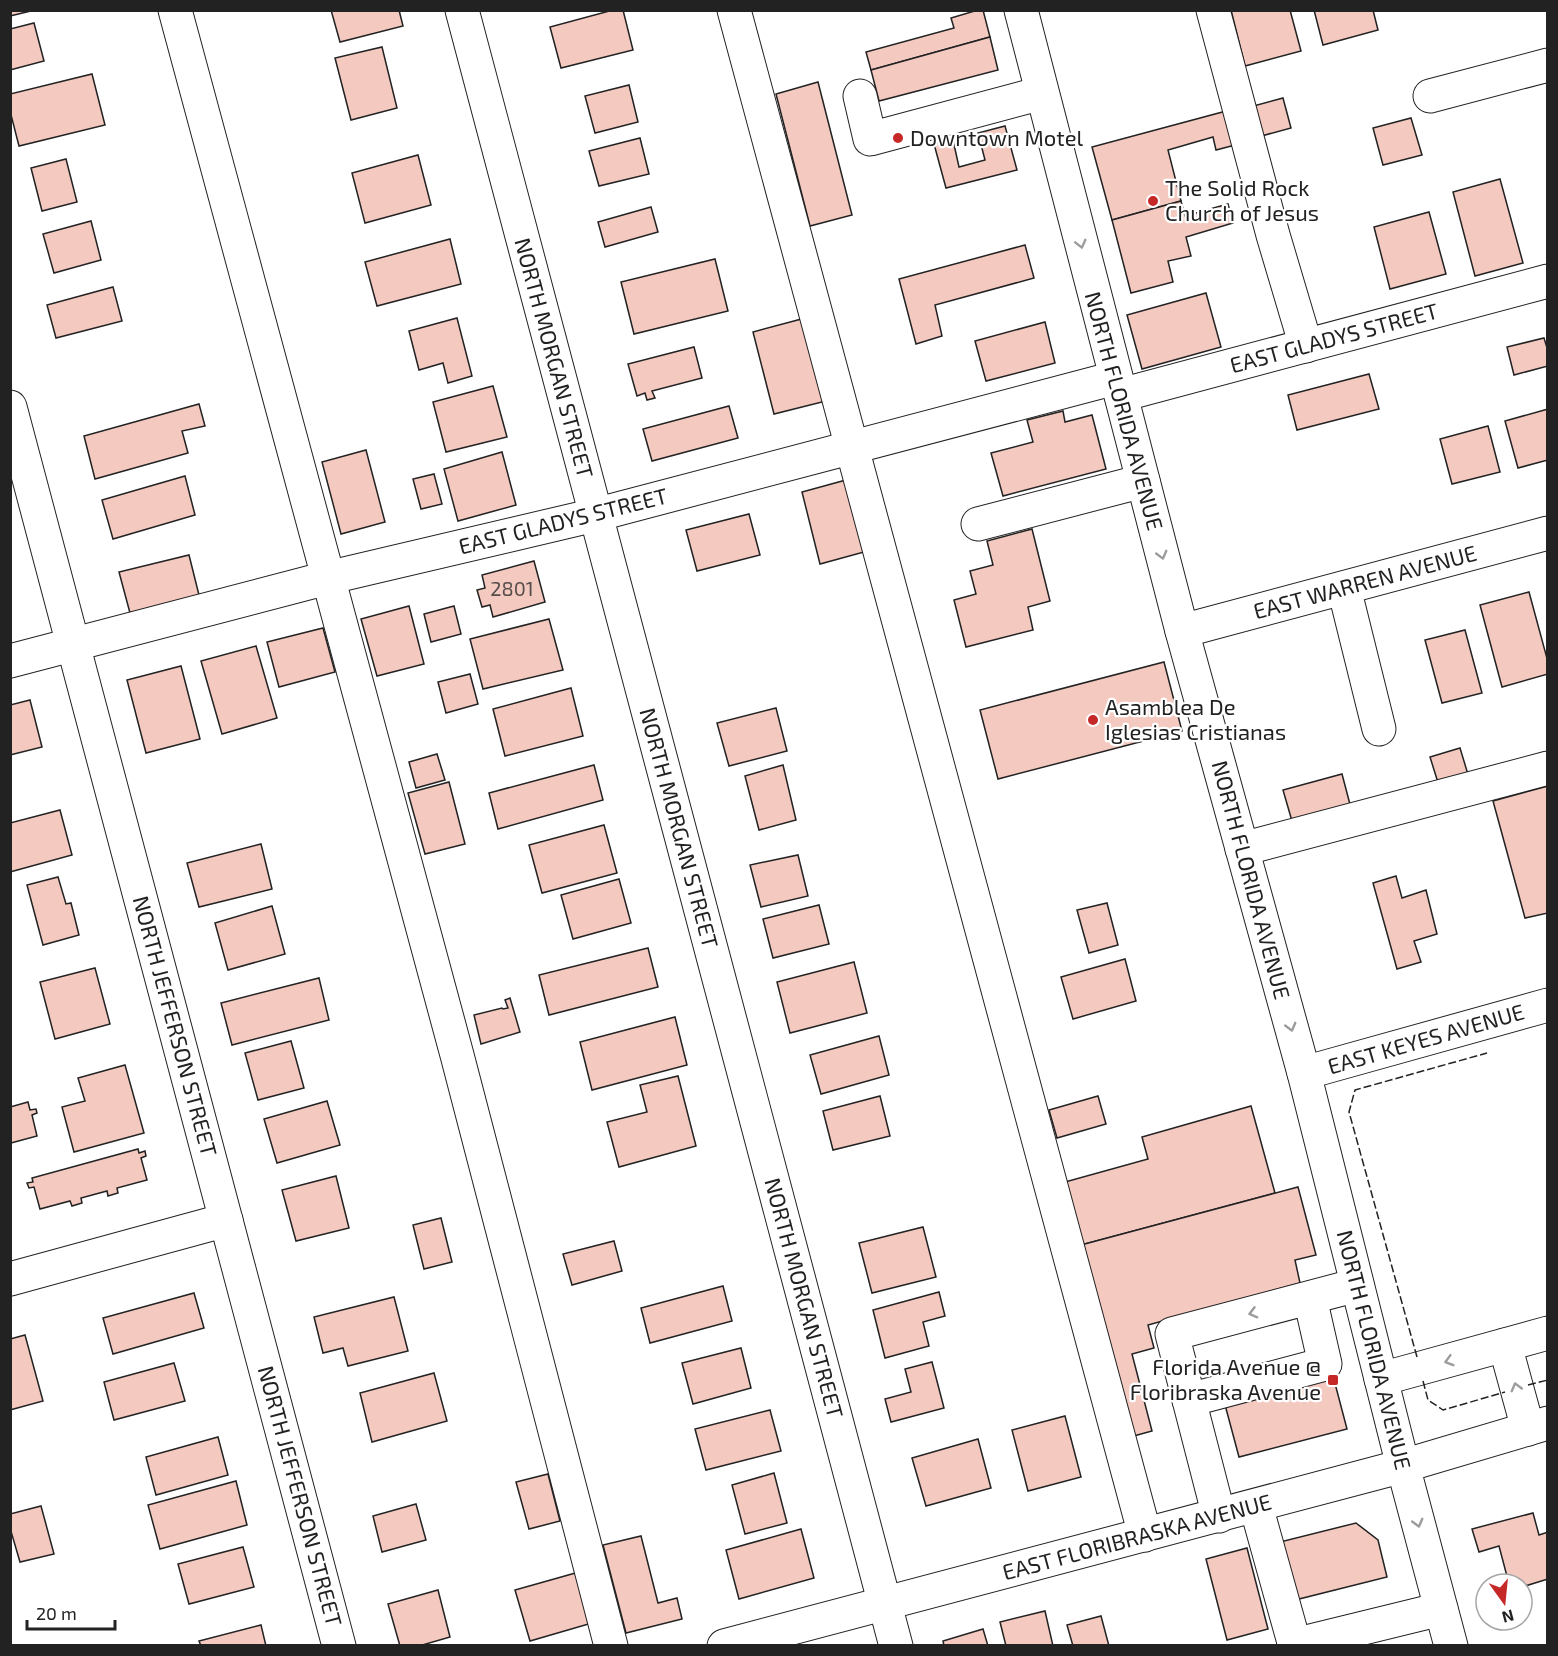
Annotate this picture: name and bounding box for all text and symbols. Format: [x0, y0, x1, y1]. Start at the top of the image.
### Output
place label: Downtown Motel [910, 124, 1084, 150]
marker: Downtown Motel [891, 131, 905, 145]
place label: The Solid Rock Church of Jesus [1165, 174, 1319, 225]
marker: The Solid Rock Church of Jesus [1146, 194, 1160, 208]
street label: NORTH MORGAN STREET [510, 235, 600, 481]
one-way arrow [1074, 239, 1087, 249]
street label: NORTH FLORIDA AVENUE [1081, 289, 1169, 533]
street label: EAST GLADYS STREET [1227, 297, 1441, 377]
street label: EAST GLADYS STREET [456, 481, 670, 559]
street label: EAST WARREN AVENUE [1250, 539, 1479, 623]
one-way arrow [1155, 550, 1168, 560]
house number: 2801 [490, 576, 534, 600]
place label: Asamblea De Iglesias Cristianas [1105, 693, 1286, 744]
street label: NORTH MORGAN STREET [635, 705, 725, 951]
marker: Asamblea De Iglesias Cristianas [1086, 713, 1100, 727]
street label: NORTH FLORIDA AVENUE [1208, 758, 1296, 1002]
street label: NORTH JEFFERSON STREET [129, 893, 223, 1159]
street label: EAST KEYES AVENUE [1324, 998, 1527, 1079]
one-way arrow [1284, 1021, 1296, 1032]
street label: NORTH MORGAN STREET [760, 1175, 850, 1421]
street label: NORTH FLORIDA AVENUE [1333, 1227, 1417, 1472]
one-way arrow [1248, 1305, 1258, 1318]
place label: Florida Avenue @ Floribraska Avenue [1130, 1353, 1321, 1404]
one-way arrow [1444, 1353, 1454, 1366]
street label: NORTH JEFFERSON STREET [254, 1363, 348, 1629]
marker: Florida Avenue @ Floribraska Avenue [1326, 1373, 1340, 1387]
one-way arrow [1510, 1382, 1523, 1392]
street label: EAST FLORIBRASKA AVENUE [999, 1488, 1274, 1584]
one-way arrow [1411, 1517, 1424, 1527]
north arrow [1474, 1572, 1534, 1632]
scale bar [27, 1593, 116, 1631]
text: 20 m [36, 1602, 77, 1624]
text: N [1500, 1606, 1516, 1628]

